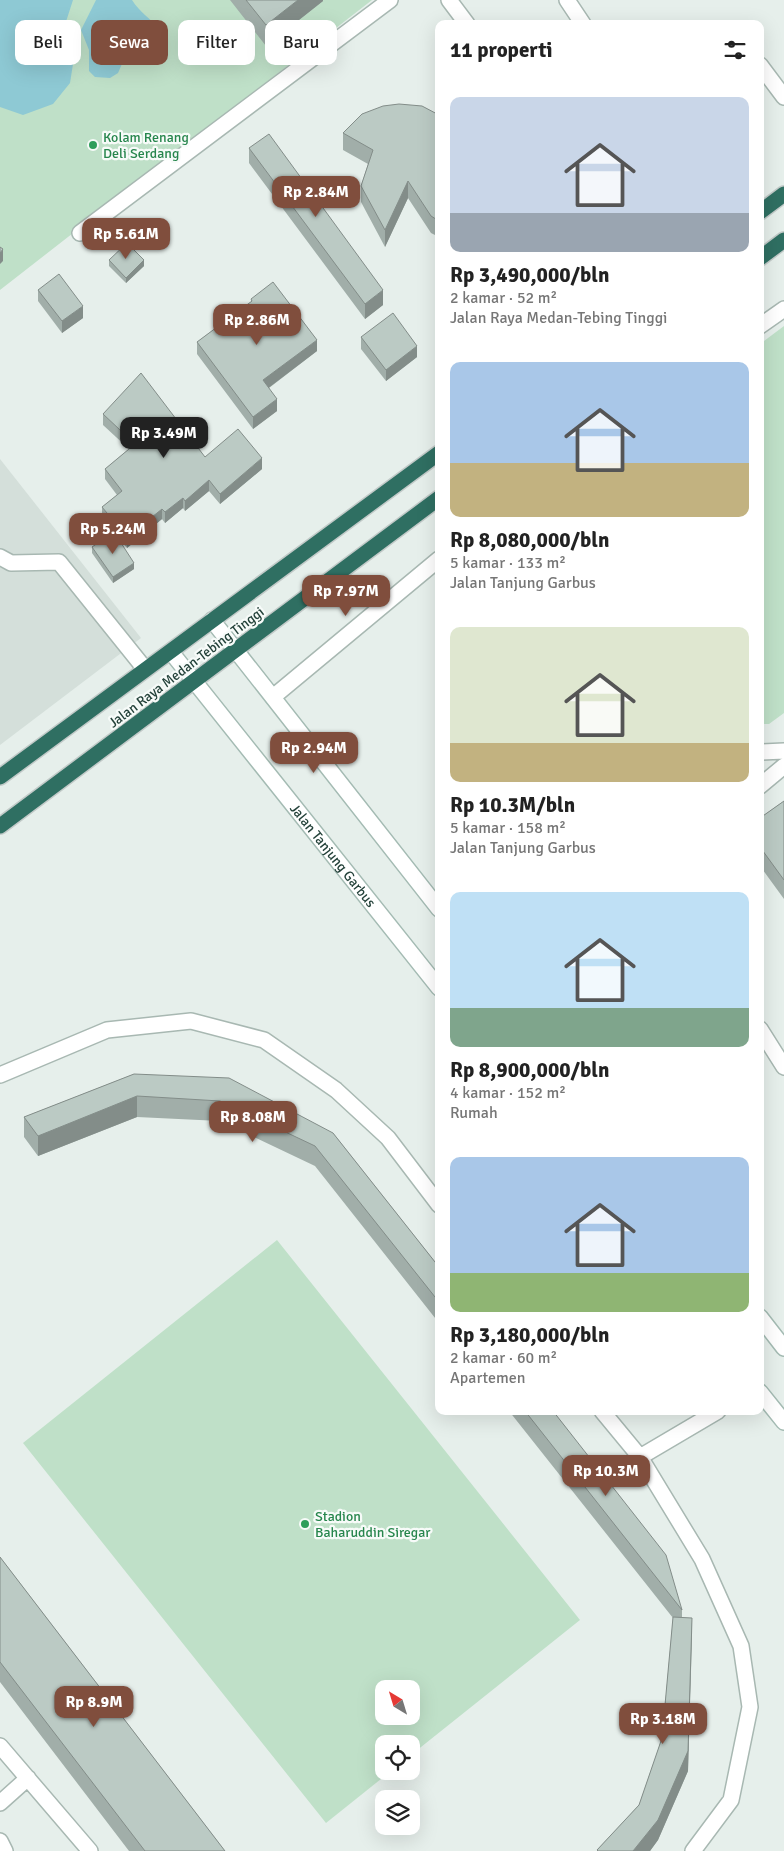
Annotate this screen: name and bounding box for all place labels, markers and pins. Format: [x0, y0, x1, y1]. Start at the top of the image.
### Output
place label: Kolam Renang Deli Serdang [103, 129, 189, 162]
marker: Kolam Renang Deli Serdang [87, 139, 99, 151]
pin: Rp 2.84M [264, 176, 368, 218]
pin: Rp 5.61M [74, 218, 178, 260]
pin: Rp 2.86M [205, 304, 309, 346]
pin: Rp 3.49M [112, 416, 216, 459]
pin: Rp 5.24M [61, 512, 165, 555]
pin: Rp 7.97M [294, 574, 398, 617]
pin: Rp 2.94M [262, 732, 366, 774]
pin: Rp 8.08M [201, 1100, 305, 1143]
pin: Rp 10.3M [554, 1454, 658, 1497]
place label: Stadion Baharuddin Siregar [315, 1508, 431, 1541]
marker: Stadion Baharuddin Siregar [299, 1518, 311, 1530]
pin: Rp 8.9M [48, 1686, 140, 1728]
pin: Rp 3.18M [611, 1702, 715, 1745]

